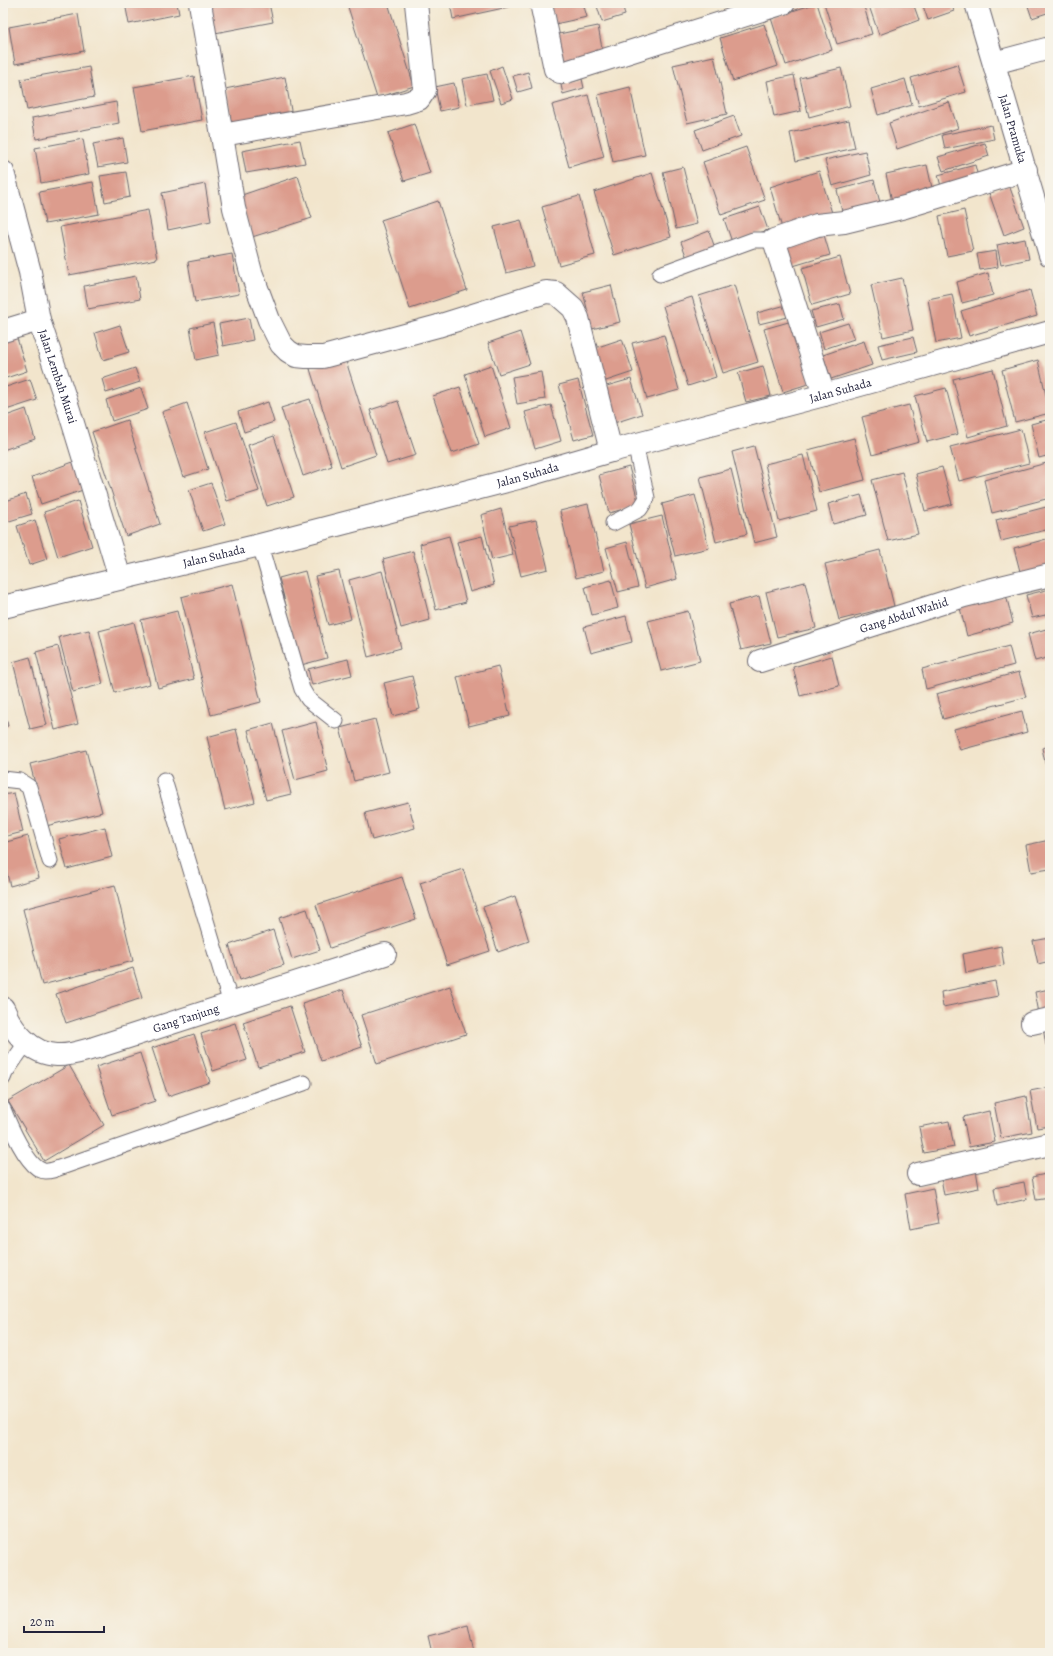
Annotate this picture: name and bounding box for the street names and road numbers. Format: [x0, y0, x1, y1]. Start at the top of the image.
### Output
street label: Jalan Pramuka [995, 92, 1031, 165]
street label: Jalan Lembah Murai [35, 327, 81, 426]
street label: Jalan Suhada [808, 374, 874, 407]
street label: Jalan Suhada [495, 459, 561, 491]
street label: Jalan Suhada [181, 541, 247, 571]
street label: Gang Abdul Wahid [858, 593, 951, 637]
street label: Gang Tanjung [151, 1000, 221, 1036]

